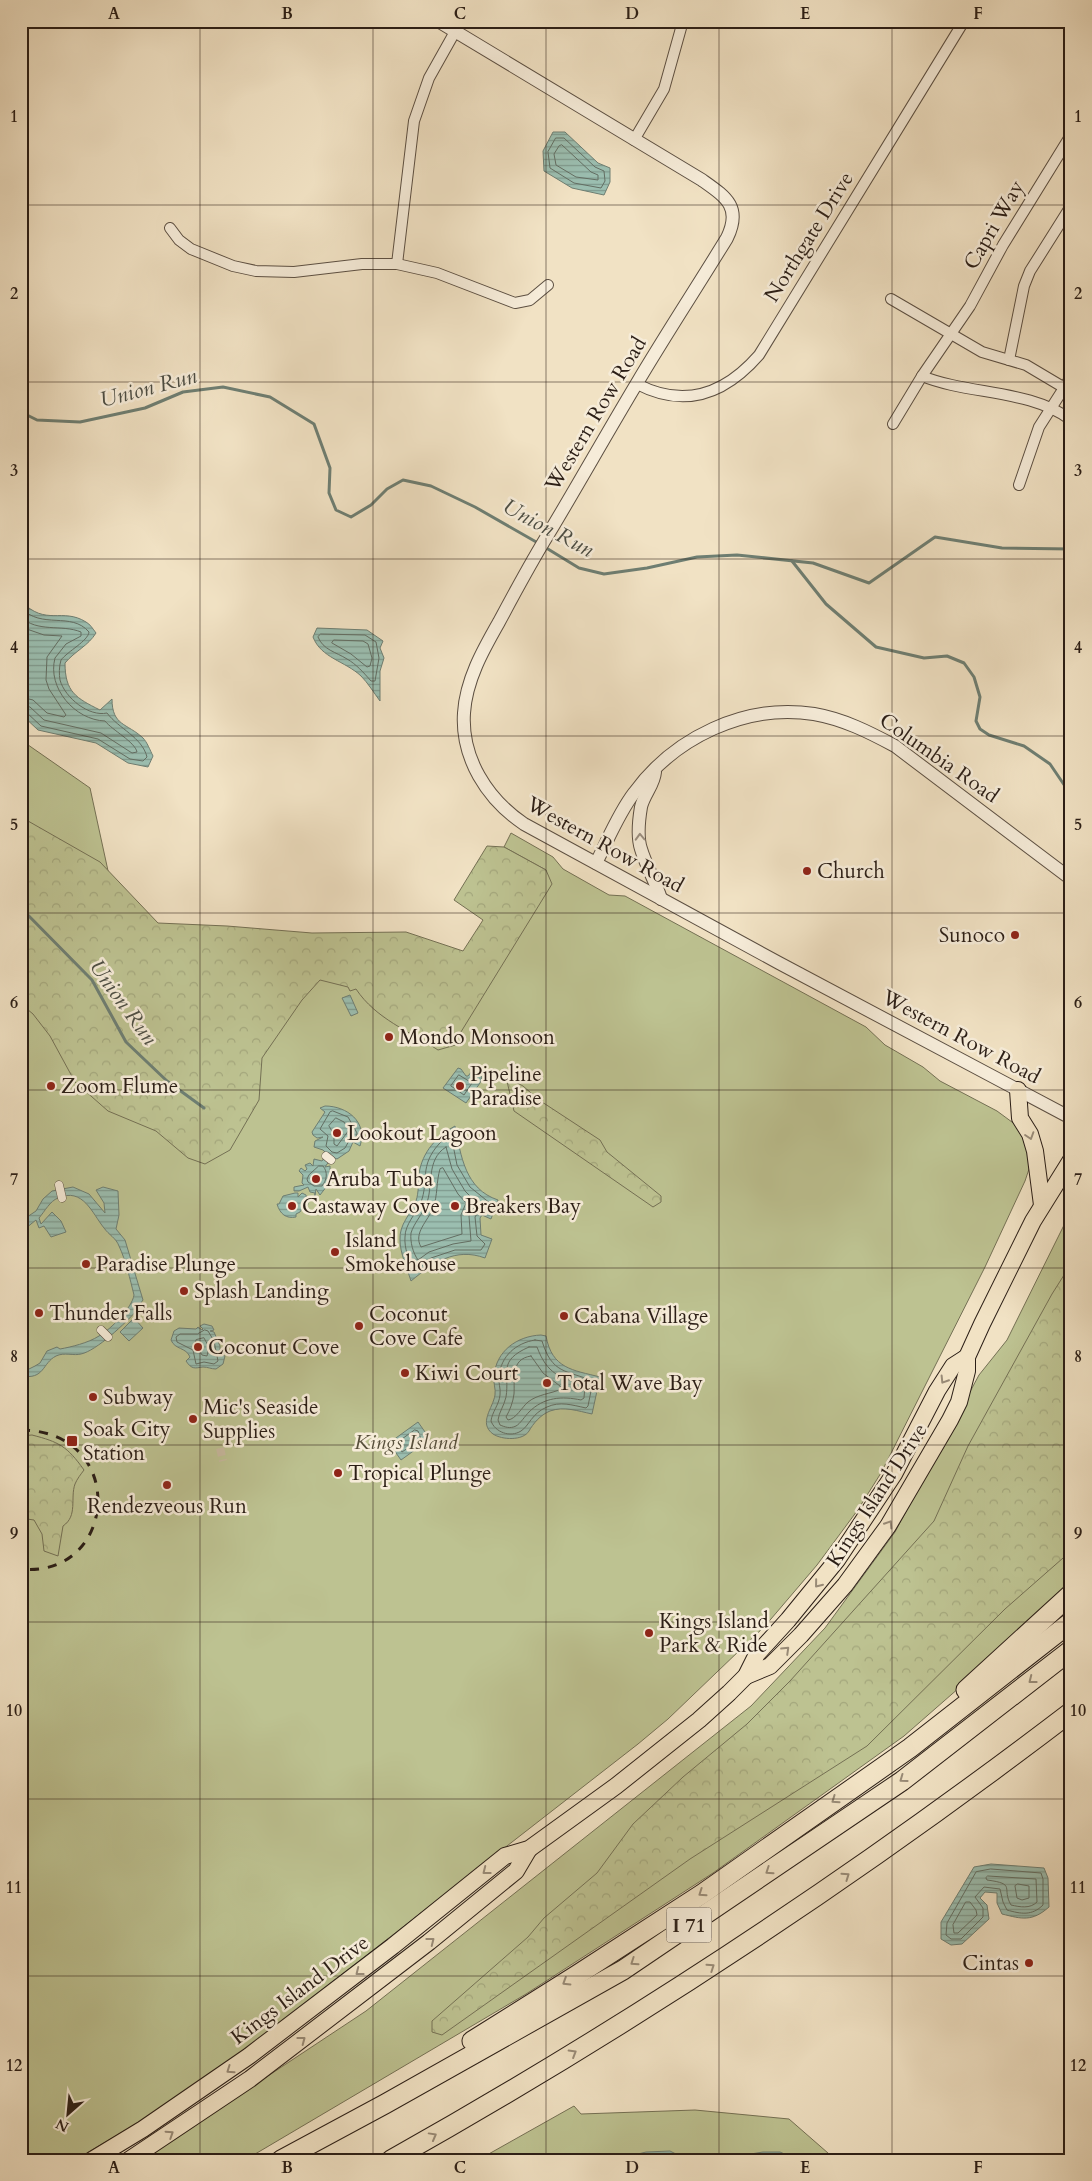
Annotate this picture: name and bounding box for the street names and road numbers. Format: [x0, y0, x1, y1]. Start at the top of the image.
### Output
street label: Northgate Drive [757, 166, 861, 308]
street label: Capri Way [957, 175, 1031, 275]
street label: Western Row Road [538, 331, 654, 498]
street label: Columbia Road [873, 706, 1005, 810]
street label: Western Row Road [520, 789, 689, 900]
street label: Western Row Road [876, 982, 1045, 1091]
street label: Kings Island Drive [820, 1417, 934, 1573]
road number: I 71 [666, 1908, 712, 1942]
street label: Kings Island Drive [225, 1928, 375, 2052]

